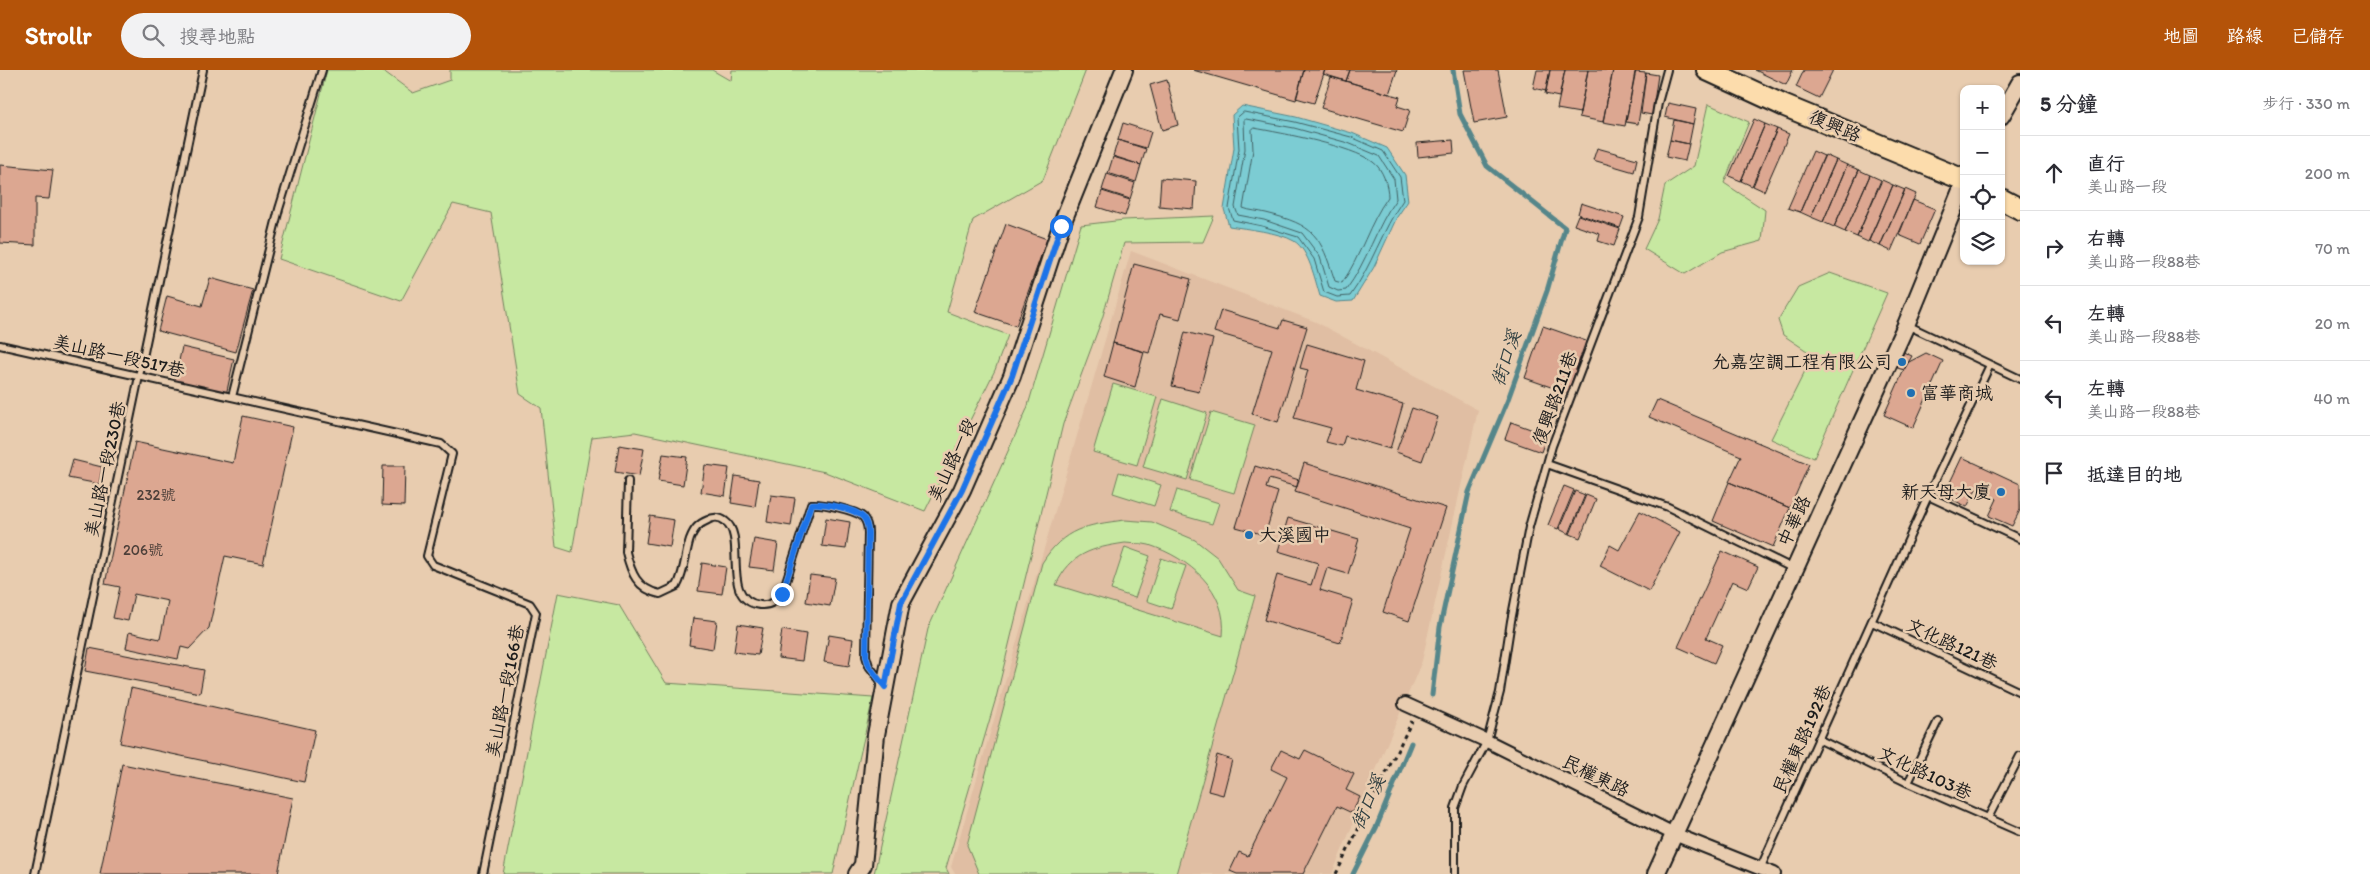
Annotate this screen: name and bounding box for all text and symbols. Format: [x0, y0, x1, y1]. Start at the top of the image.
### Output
search box [121, 13, 471, 58]
text: Strollr [25, 21, 91, 50]
icon: search [139, 21, 167, 49]
text: 搜尋地點 [179, 25, 256, 48]
text: 地圖 [2163, 25, 2199, 47]
text: 路線 [2227, 25, 2263, 47]
text: 已儲存 [2291, 25, 2345, 47]
map controls [1960, 85, 2005, 265]
button: + [1960, 85, 2005, 130]
text: 5 分鐘 [2040, 91, 2098, 116]
text: 步行 · 330 m [2263, 94, 2350, 113]
street label: 復興路 [1806, 105, 1864, 147]
button: − [1960, 130, 2005, 175]
text: 直行 [2087, 152, 2125, 175]
icon: ahead [2040, 159, 2068, 187]
text: 200 m [2305, 164, 2350, 183]
button: locate [1960, 175, 2005, 220]
text: 美山路一段 [2087, 177, 2167, 196]
route start [1050, 215, 1073, 238]
button: layers [1960, 220, 2005, 265]
text: 右轉 [2087, 227, 2125, 250]
icon: right [2040, 234, 2068, 262]
text: 70 m [2315, 239, 2350, 258]
text: 美山路一段88巷 [2087, 252, 2201, 271]
text: 左轉 [2087, 302, 2125, 325]
icon: left [2040, 309, 2068, 337]
text: 20 m [2315, 314, 2350, 333]
water label: 街口溪 [1486, 326, 1526, 389]
text: 美山路一段88巷 [2087, 327, 2201, 346]
street label: 美山路一段517巷 [51, 330, 187, 382]
street label: 復興路211巷 [1528, 348, 1582, 448]
place label: 允嘉空調工程有限公司 [1712, 351, 1892, 373]
marker: 允嘉空調工程有限公司 [1896, 356, 1908, 368]
text: 左轉 [2087, 377, 2125, 400]
place label: 富華商城 [1921, 382, 1993, 404]
icon: left [2040, 384, 2068, 412]
marker: 富華商城 [1905, 387, 1917, 399]
text: 40 m [2313, 389, 2350, 408]
street label: 美山路一段230巷 [80, 399, 130, 539]
text: 美山路一段88巷 [2087, 402, 2201, 421]
street label: 美山路一段 [923, 415, 981, 505]
icon: arrive [2040, 459, 2068, 487]
text: 抵達目的地 [2087, 463, 2182, 486]
place label: 新天母大廈 [1901, 481, 1991, 503]
house number: 232號 [137, 486, 175, 504]
marker: 新天母大廈 [1995, 486, 2007, 498]
street label: 中華路 [1773, 492, 1815, 550]
place label: 大溪國中 [1259, 524, 1331, 546]
marker: 大溪國中 [1243, 529, 1255, 541]
house number: 206號 [123, 541, 163, 559]
route end [771, 583, 794, 606]
street label: 文化路121巷 [1903, 613, 2001, 675]
street label: 美山路一段166巷 [481, 622, 529, 760]
street label: 民權東路192巷 [1768, 681, 1836, 797]
street label: 文化路103巷 [1874, 742, 1976, 804]
street label: 民權東路 [1559, 750, 1633, 802]
water label: 街口溪 [1346, 770, 1391, 833]

